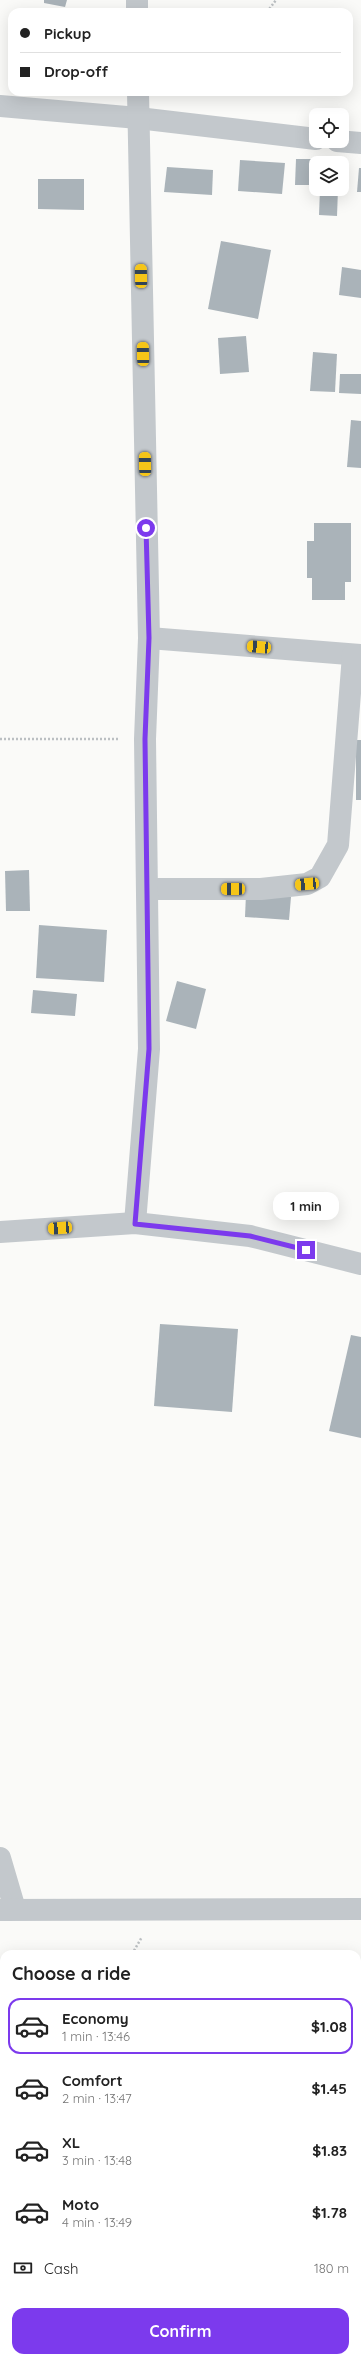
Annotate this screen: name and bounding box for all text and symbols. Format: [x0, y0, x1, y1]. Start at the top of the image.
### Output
text: Pickup [44, 24, 91, 43]
text: Drop-off [44, 62, 108, 81]
map controls [309, 108, 349, 196]
button: locate [309, 108, 349, 148]
button: layers [309, 156, 349, 196]
car [135, 264, 147, 288]
car [137, 342, 149, 366]
car [139, 452, 151, 476]
route start [137, 519, 155, 537]
car [247, 640, 271, 654]
car [295, 877, 319, 891]
car [221, 883, 245, 895]
callout: 1 min [273, 1192, 339, 1220]
text: 1 min [290, 1198, 322, 1214]
car [48, 1221, 72, 1235]
route end [297, 1241, 315, 1259]
text: Choose a ride [12, 1962, 131, 1985]
icon: car [14, 2008, 50, 2044]
text: Economy [62, 2009, 129, 2028]
text: $1.08 [311, 2017, 347, 2036]
text: 1 min · 13:46 [62, 2028, 130, 2044]
icon: car [14, 2070, 50, 2106]
text: Comfort [62, 2071, 123, 2090]
text: $1.45 [311, 2079, 347, 2098]
text: 2 min · 13:47 [62, 2090, 132, 2106]
icon: car [14, 2132, 50, 2168]
text: XL [62, 2133, 80, 2152]
text: $1.83 [312, 2141, 347, 2160]
text: 3 min · 13:48 [62, 2152, 132, 2168]
icon: car [14, 2194, 50, 2230]
text: Moto [62, 2195, 99, 2214]
text: $1.78 [312, 2203, 347, 2222]
text: 4 min · 13:49 [62, 2214, 132, 2230]
icon: cash [12, 2257, 34, 2279]
text: Cash [44, 2259, 78, 2278]
text: 180 m [314, 2260, 349, 2276]
button: Confirm [12, 2308, 349, 2354]

